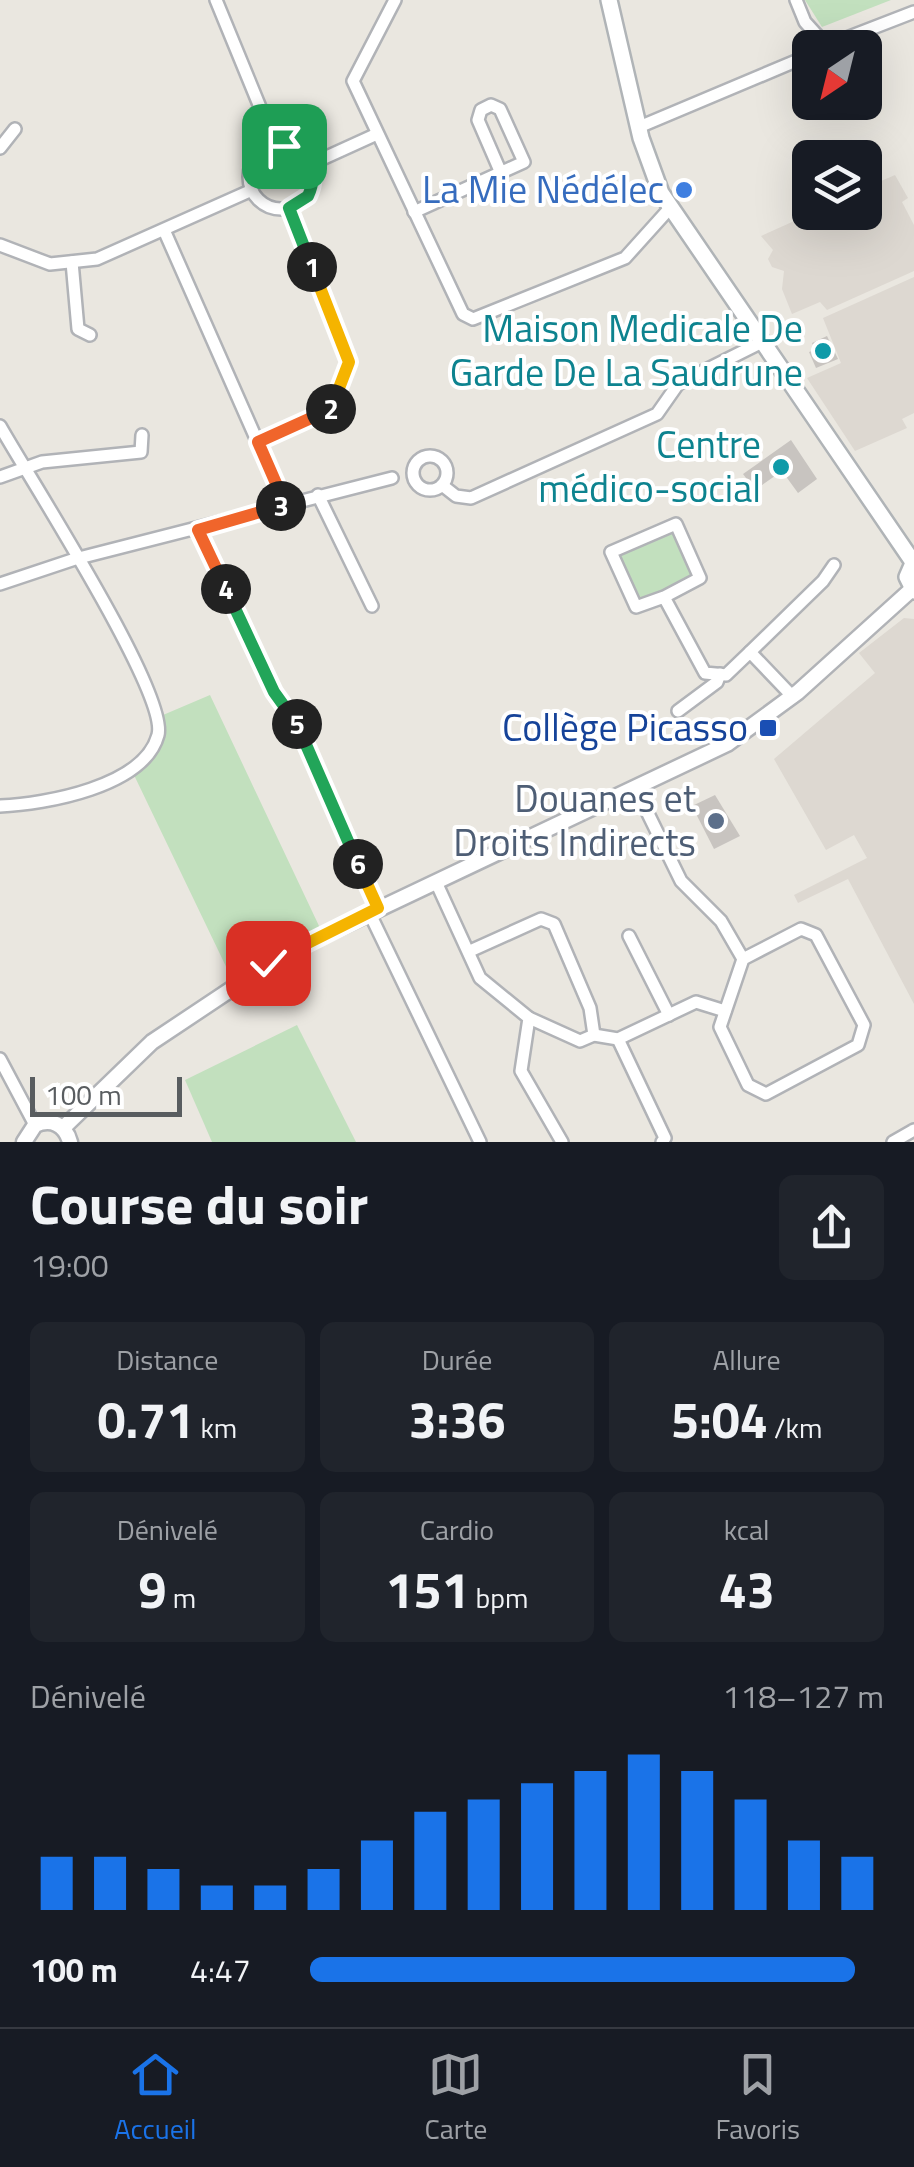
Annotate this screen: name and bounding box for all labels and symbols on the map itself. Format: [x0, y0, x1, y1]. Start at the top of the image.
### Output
north arrow [792, 30, 882, 120]
pin [242, 104, 327, 189]
place label: La Mie Nédélec [422, 160, 664, 218]
marker: La Mie Nédélec [673, 179, 695, 201]
pin: 1 [287, 242, 337, 292]
place label: Maison Medicale De Garde De La Saudrune [450, 299, 803, 401]
marker: Maison Medicale De Garde De La Saudrune [812, 340, 834, 362]
pin: 2 [306, 384, 356, 434]
place label: Centre médico-social [538, 415, 761, 517]
marker: Centre médico-social [770, 456, 792, 478]
pin: 3 [256, 481, 306, 531]
pin: 4 [201, 564, 251, 614]
place label: Collège Picasso [502, 698, 748, 756]
pin: 5 [272, 699, 322, 749]
marker: Collège Picasso [757, 717, 779, 739]
place label: Douanes et Droits Indirects [453, 769, 696, 871]
marker: Douanes et Droits Indirects [705, 810, 727, 832]
pin: 6 [333, 839, 383, 889]
pin [226, 921, 311, 1006]
scale bar [30, 1072, 182, 1116]

